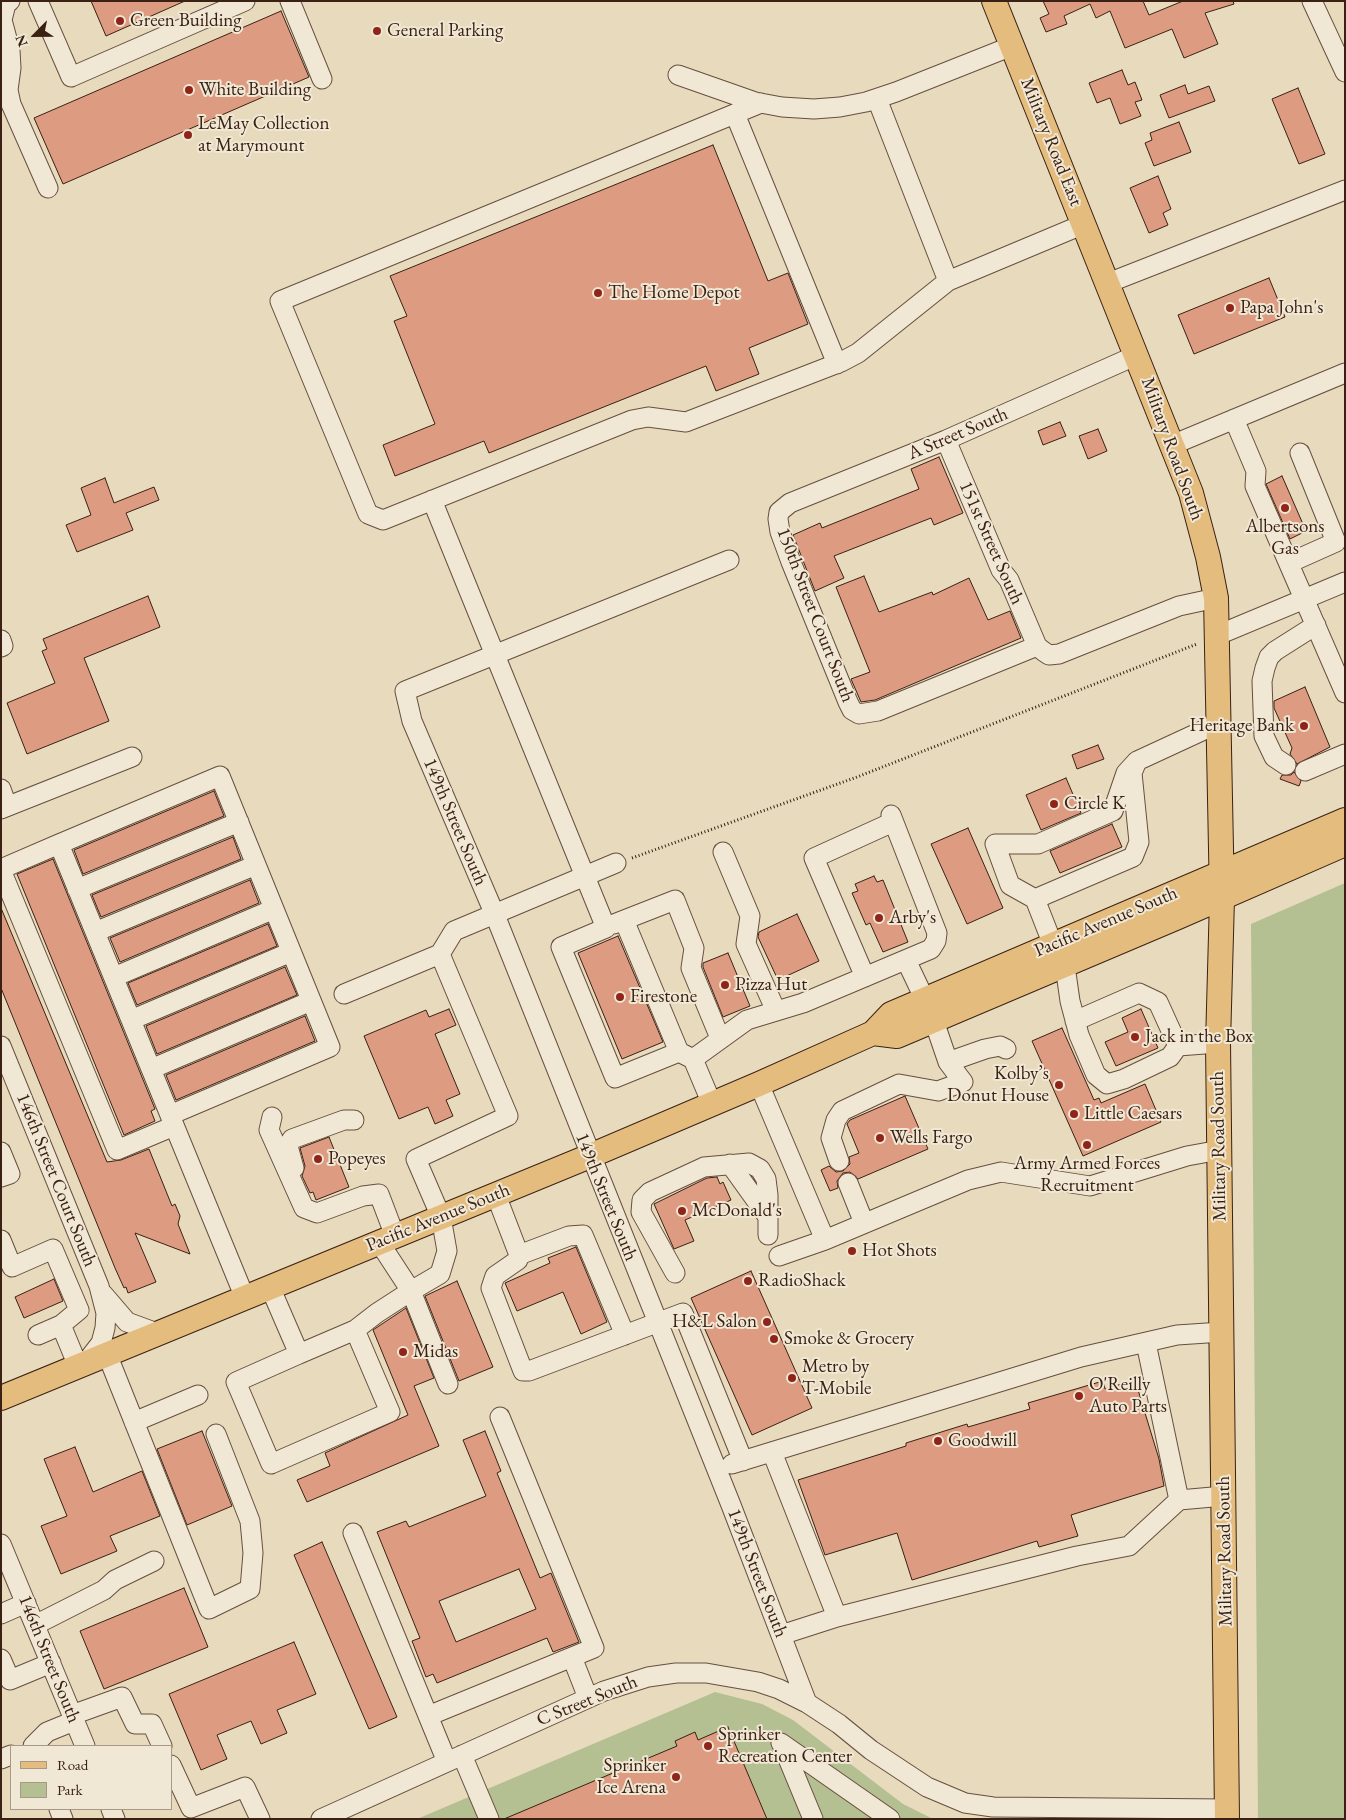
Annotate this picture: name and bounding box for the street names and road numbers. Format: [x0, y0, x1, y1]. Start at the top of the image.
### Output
street label: Military Road East [1015, 74, 1087, 210]
street label: Military Road South [1136, 374, 1208, 524]
street label: A Street South [905, 403, 1011, 465]
street label: 151st Street South [954, 478, 1028, 608]
street label: 150th Street Court South [771, 524, 859, 706]
street label: 149th Street South [418, 755, 492, 889]
street label: Pacific Avenue South [1031, 882, 1181, 962]
street label: Military Road South [1206, 1071, 1232, 1221]
street label: 146th Street Court South [11, 1090, 101, 1270]
street label: 149th Street South [570, 1129, 642, 1265]
street label: Pacific Avenue South [363, 1179, 513, 1257]
street label: Military Road South [1212, 1476, 1238, 1626]
street label: 149th Street South [722, 1505, 792, 1641]
street label: 146th Street South [13, 1591, 85, 1727]
street label: C Street South [533, 1670, 641, 1732]

